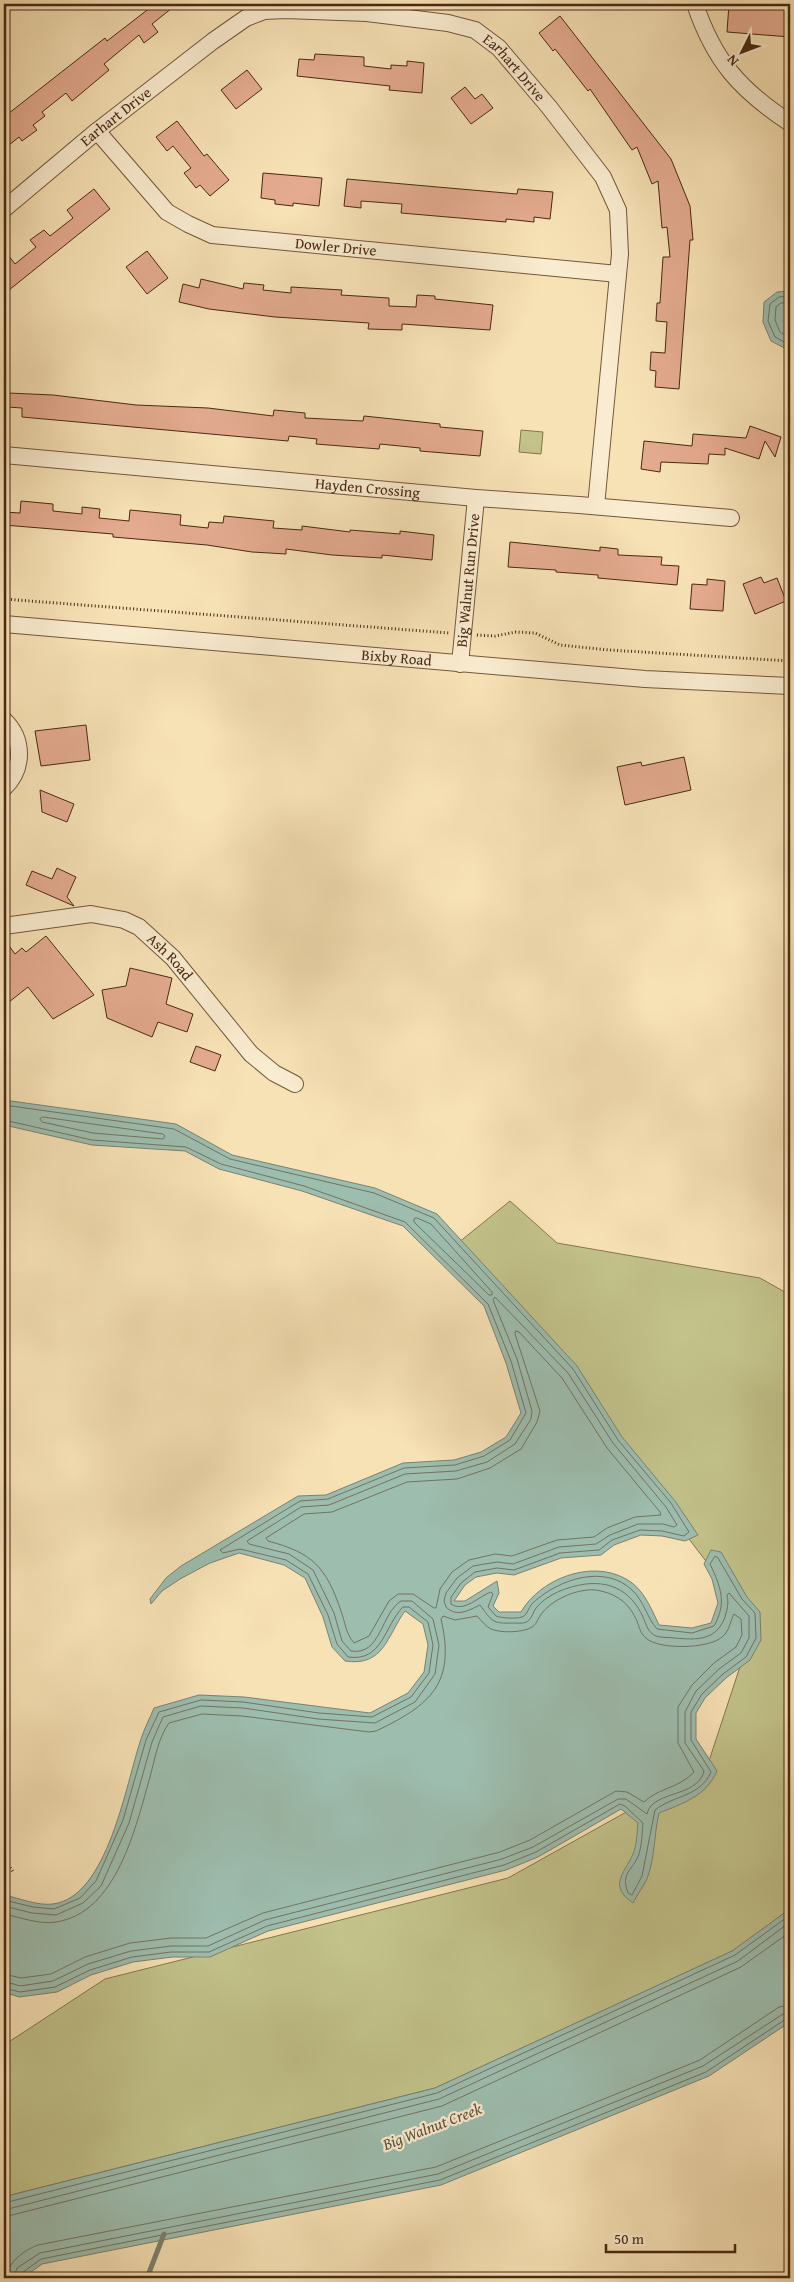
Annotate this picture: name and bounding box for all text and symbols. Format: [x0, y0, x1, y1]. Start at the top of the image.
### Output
north arrow [716, 28, 766, 78]
street label: Earhart Drive [479, 29, 551, 106]
text: N [721, 50, 743, 71]
street label: Earhart Drive [76, 82, 155, 151]
street label: Dowler Drive [294, 232, 377, 261]
street label: Hayden Crossing [314, 472, 421, 503]
street label: Big Walnut Run Drive [451, 512, 484, 648]
street label: Bixby Road [361, 644, 433, 671]
street label: Ash Road [143, 928, 198, 985]
water label: Big Walnut Creek [378, 2096, 486, 2156]
scale bar [606, 2222, 735, 2254]
text: 50 m [614, 2228, 645, 2249]

